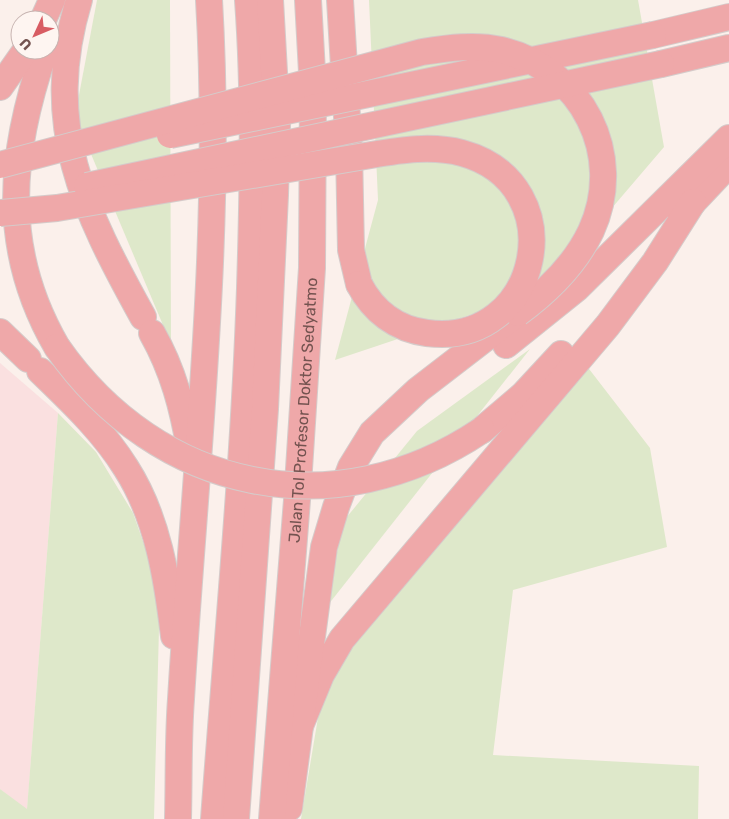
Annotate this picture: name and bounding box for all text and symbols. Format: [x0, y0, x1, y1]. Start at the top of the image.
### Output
north arrow [10, 10, 60, 60]
text: U [16, 34, 36, 53]
street label: Jalan Tol Profesor Doktor Sedyatmo [284, 277, 321, 544]

